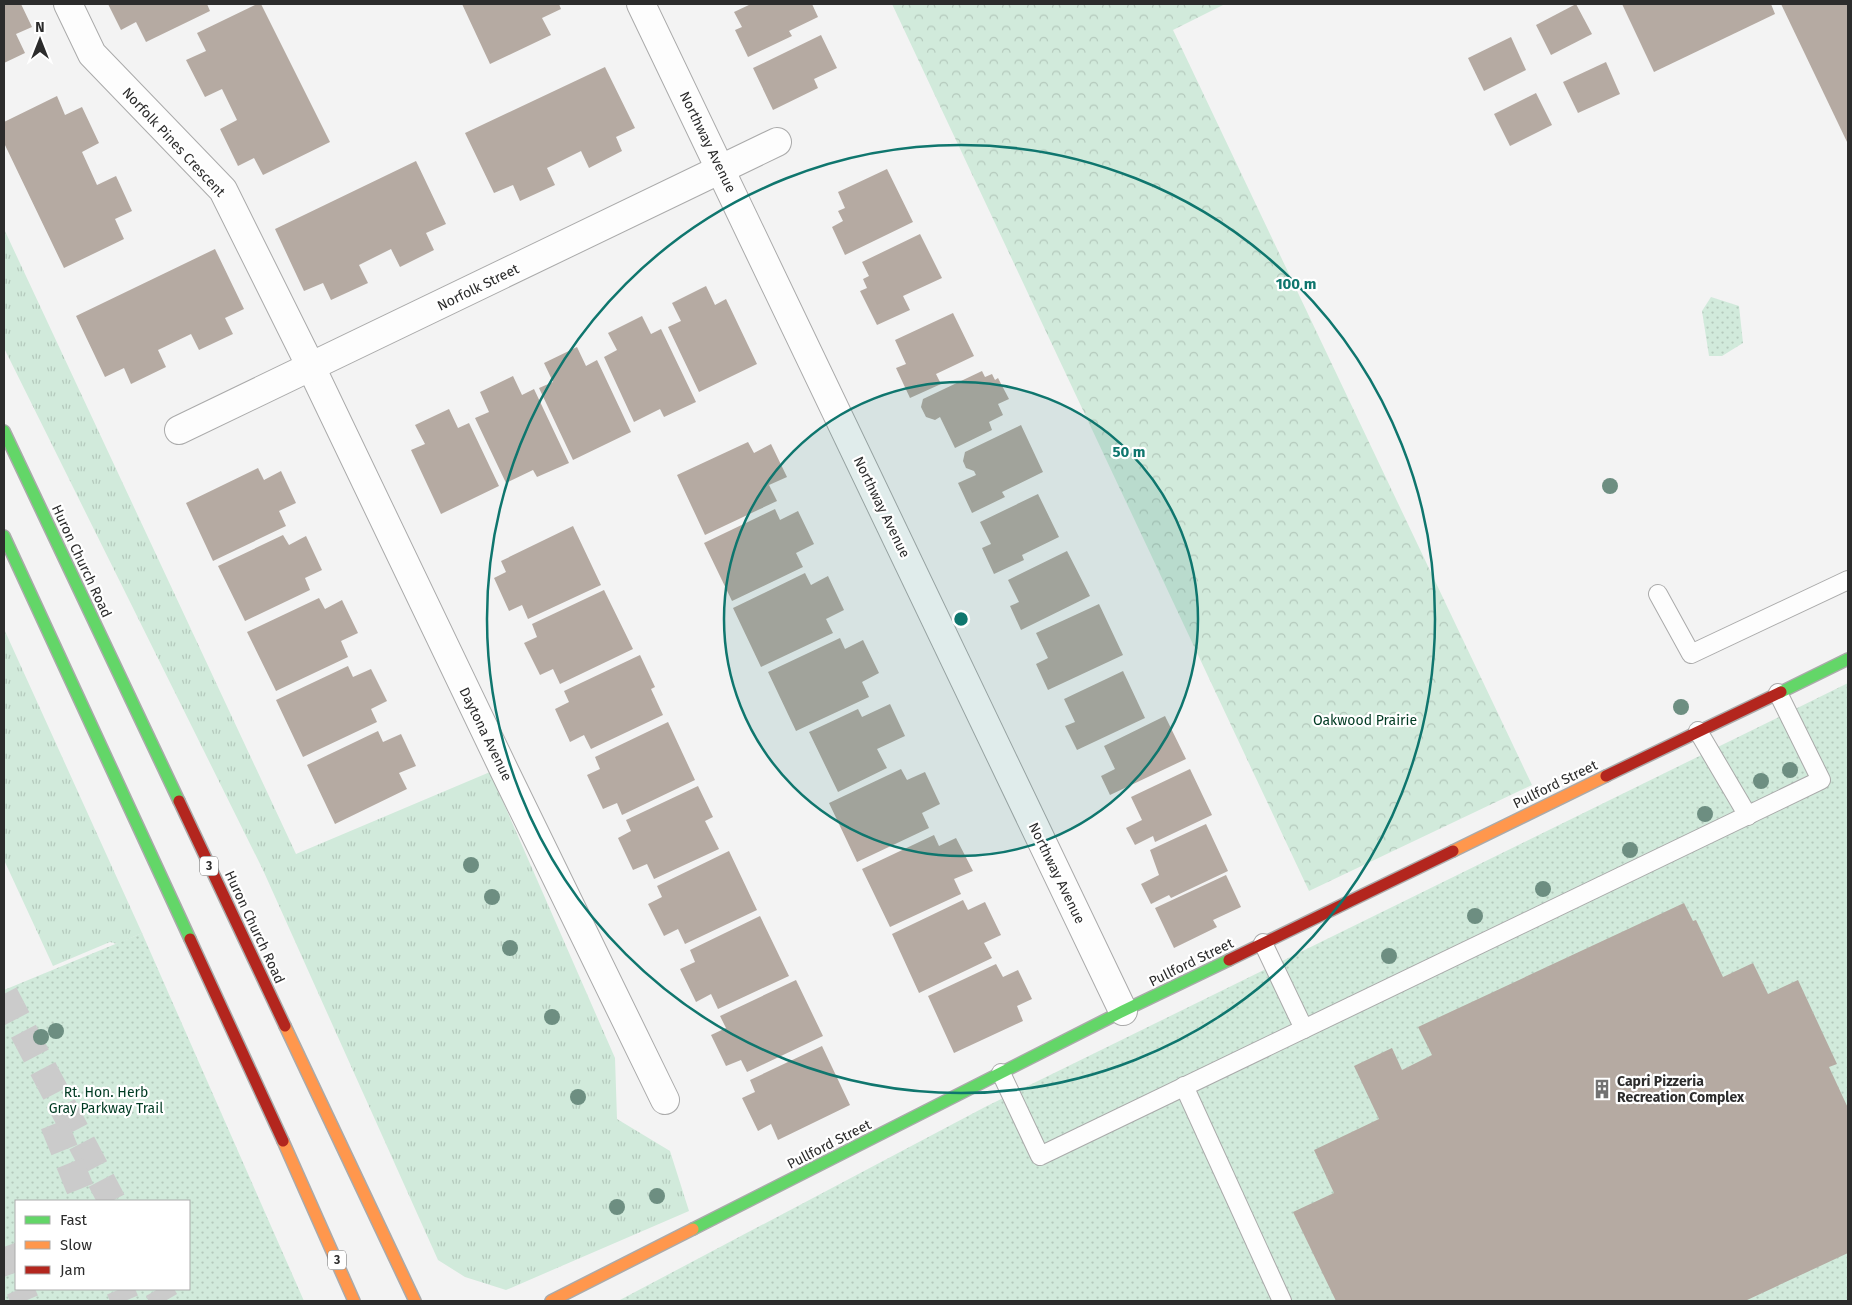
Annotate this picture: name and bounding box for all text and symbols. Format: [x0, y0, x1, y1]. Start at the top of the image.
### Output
north arrow [15, 15, 65, 65]
text: N [35, 19, 45, 36]
street label: Norfolk Pines Crescent [119, 84, 229, 201]
street label: Northway Avenue [676, 89, 739, 196]
street label: Norfolk Street [435, 260, 523, 315]
text: 100 m [1276, 275, 1316, 293]
text: 50 m [1112, 443, 1146, 461]
street label: Northway Avenue [850, 454, 913, 561]
street label: Huron Church Road [48, 502, 115, 620]
centre of rings [952, 610, 970, 628]
street label: Daytona Avenue [456, 685, 516, 784]
park label: Oakwood Prairie [1313, 712, 1417, 729]
street label: Pullford Street [1510, 756, 1601, 812]
street label: Northway Avenue [1025, 820, 1088, 927]
road number: 3 [200, 856, 218, 876]
street label: Huron Church Road [221, 868, 288, 986]
street label: Pullford Street [1146, 934, 1237, 990]
place label: Capri Pizzeria Recreation Complex [1617, 1073, 1745, 1106]
building icon: Capri Pizzeria Recreation Complex [1591, 1078, 1613, 1100]
park label: Rt. Hon. Herb Gray Parkway Trail [49, 1084, 163, 1117]
street label: Pullford Street [784, 1116, 875, 1173]
legend [15, 1200, 190, 1290]
text: Fast [60, 1211, 87, 1229]
text: Slow [60, 1236, 92, 1254]
road number: 3 [328, 1250, 346, 1270]
text: Jam [60, 1261, 86, 1279]

